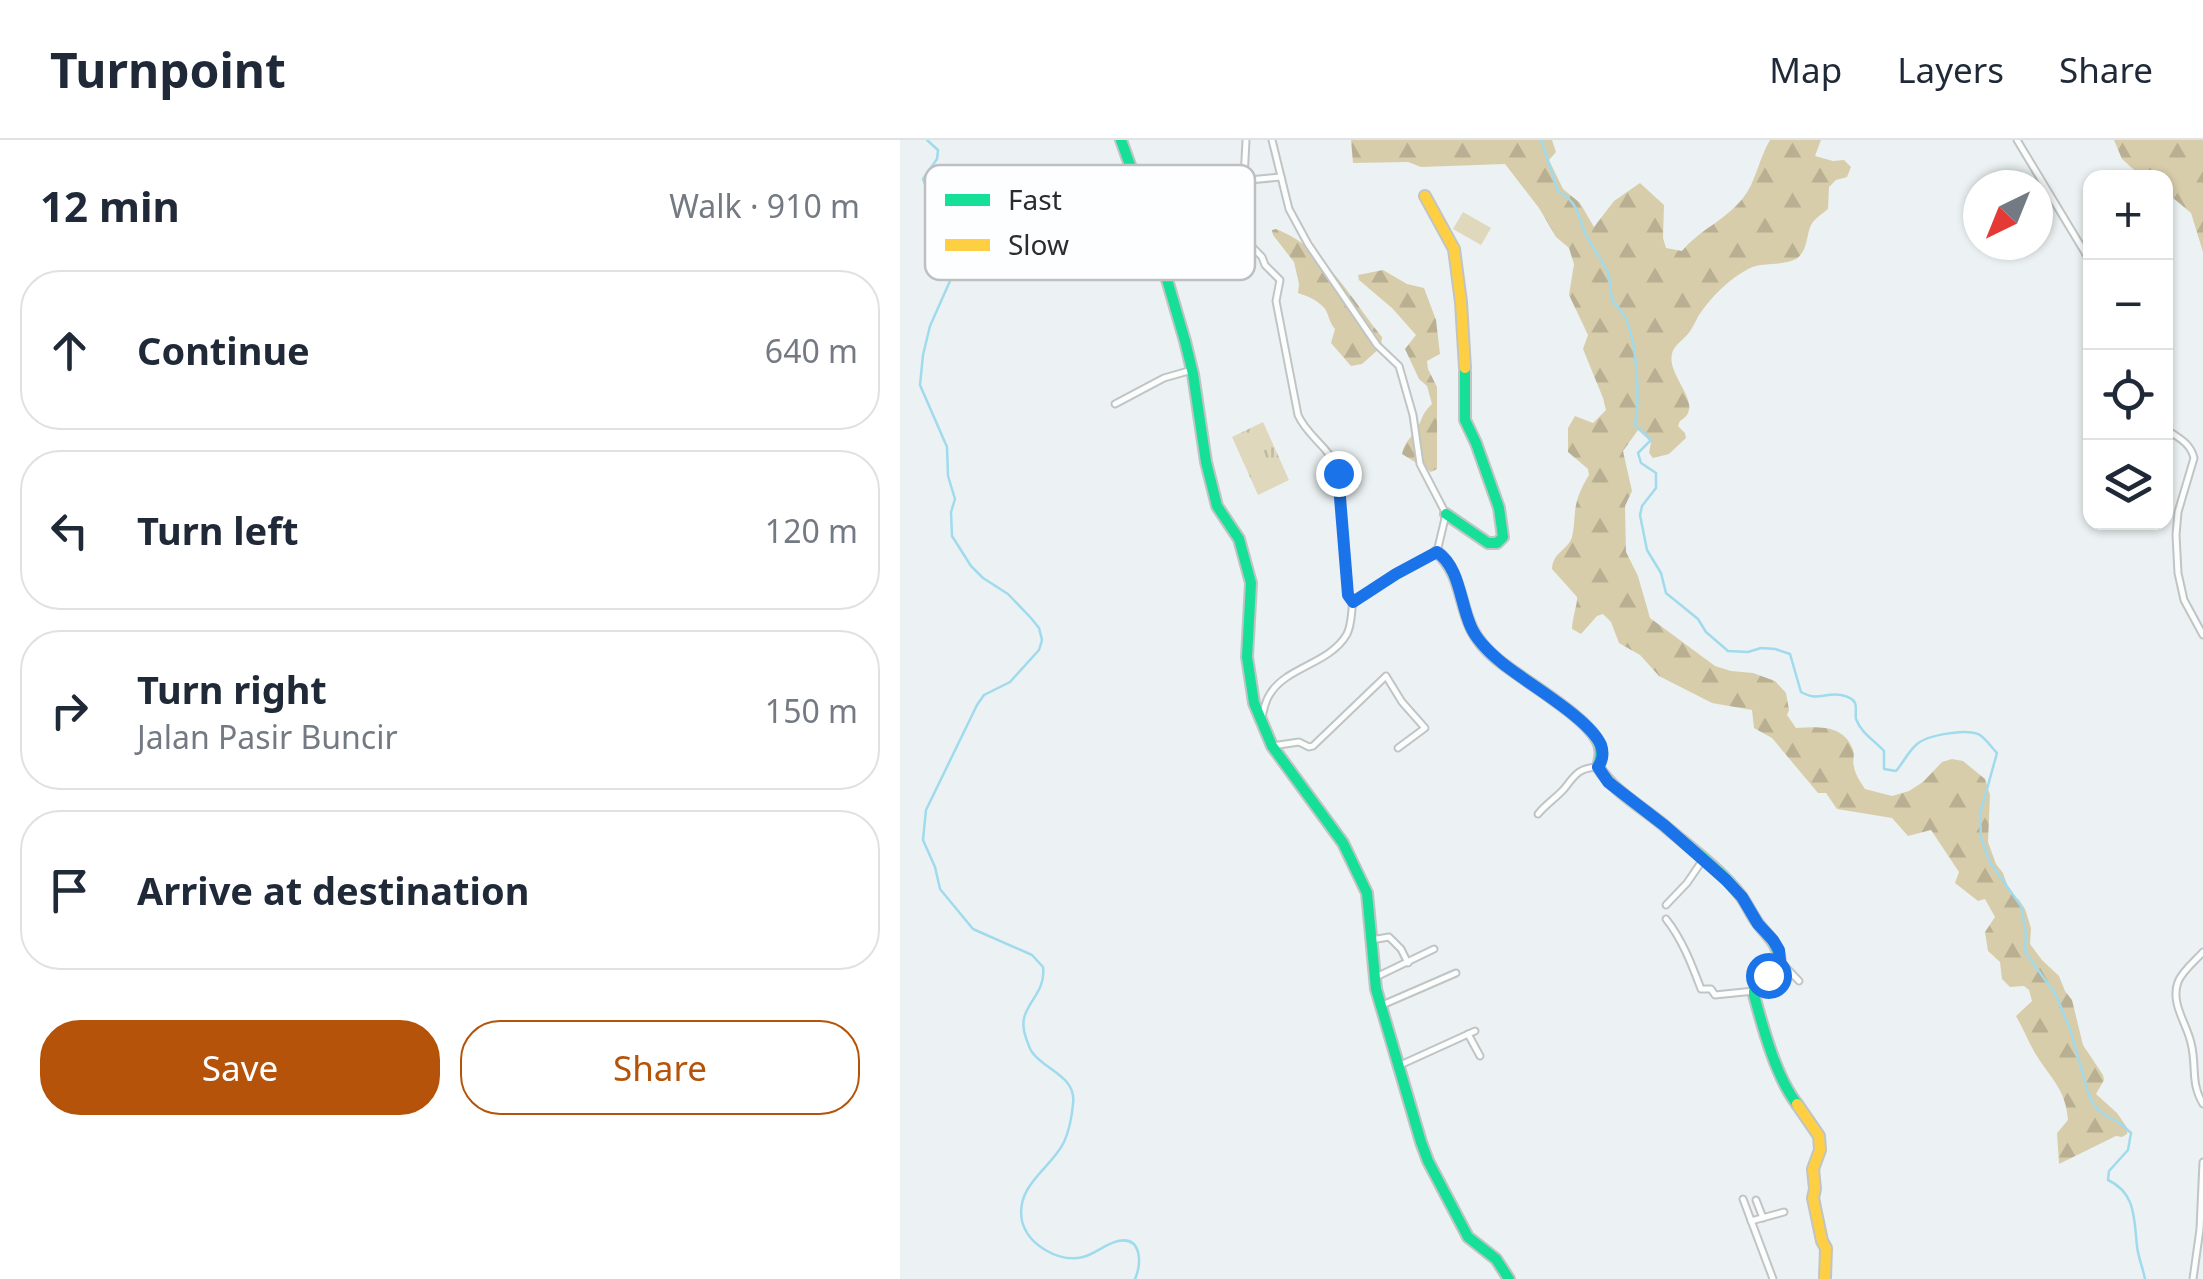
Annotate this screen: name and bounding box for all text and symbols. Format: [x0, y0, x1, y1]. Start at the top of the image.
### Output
text: Turnpoint [50, 37, 286, 102]
text: Map [1769, 46, 1842, 93]
text: Layers [1897, 46, 2004, 93]
text: Share [2059, 46, 2153, 93]
legend [925, 165, 1255, 280]
north arrow [1963, 170, 2053, 260]
map controls [2083, 170, 2173, 530]
button: + [2083, 170, 2173, 260]
text: 12 min [40, 177, 180, 234]
text: Fast [1008, 180, 1062, 218]
text: Walk · 910 m [669, 184, 860, 227]
text: Slow [1008, 225, 1069, 263]
button: − [2083, 260, 2173, 350]
icon: ahead [42, 323, 97, 378]
text: Continue [137, 324, 310, 376]
text: 640 m [765, 329, 858, 372]
button: locate [2083, 350, 2173, 440]
button: layers [2083, 440, 2173, 530]
route end [1316, 451, 1362, 497]
icon: left [42, 503, 97, 558]
text: Turn left [137, 504, 299, 556]
text: 120 m [765, 509, 858, 552]
text: Turn right [137, 663, 327, 715]
icon: right [42, 683, 97, 738]
text: 150 m [765, 689, 858, 732]
text: Jalan Pasir Buncir [137, 715, 398, 758]
icon: arrive [42, 863, 97, 918]
text: Arrive at destination [137, 864, 529, 916]
route start [1746, 953, 1792, 999]
button: Save [40, 1020, 440, 1115]
button: Share [460, 1020, 860, 1115]

